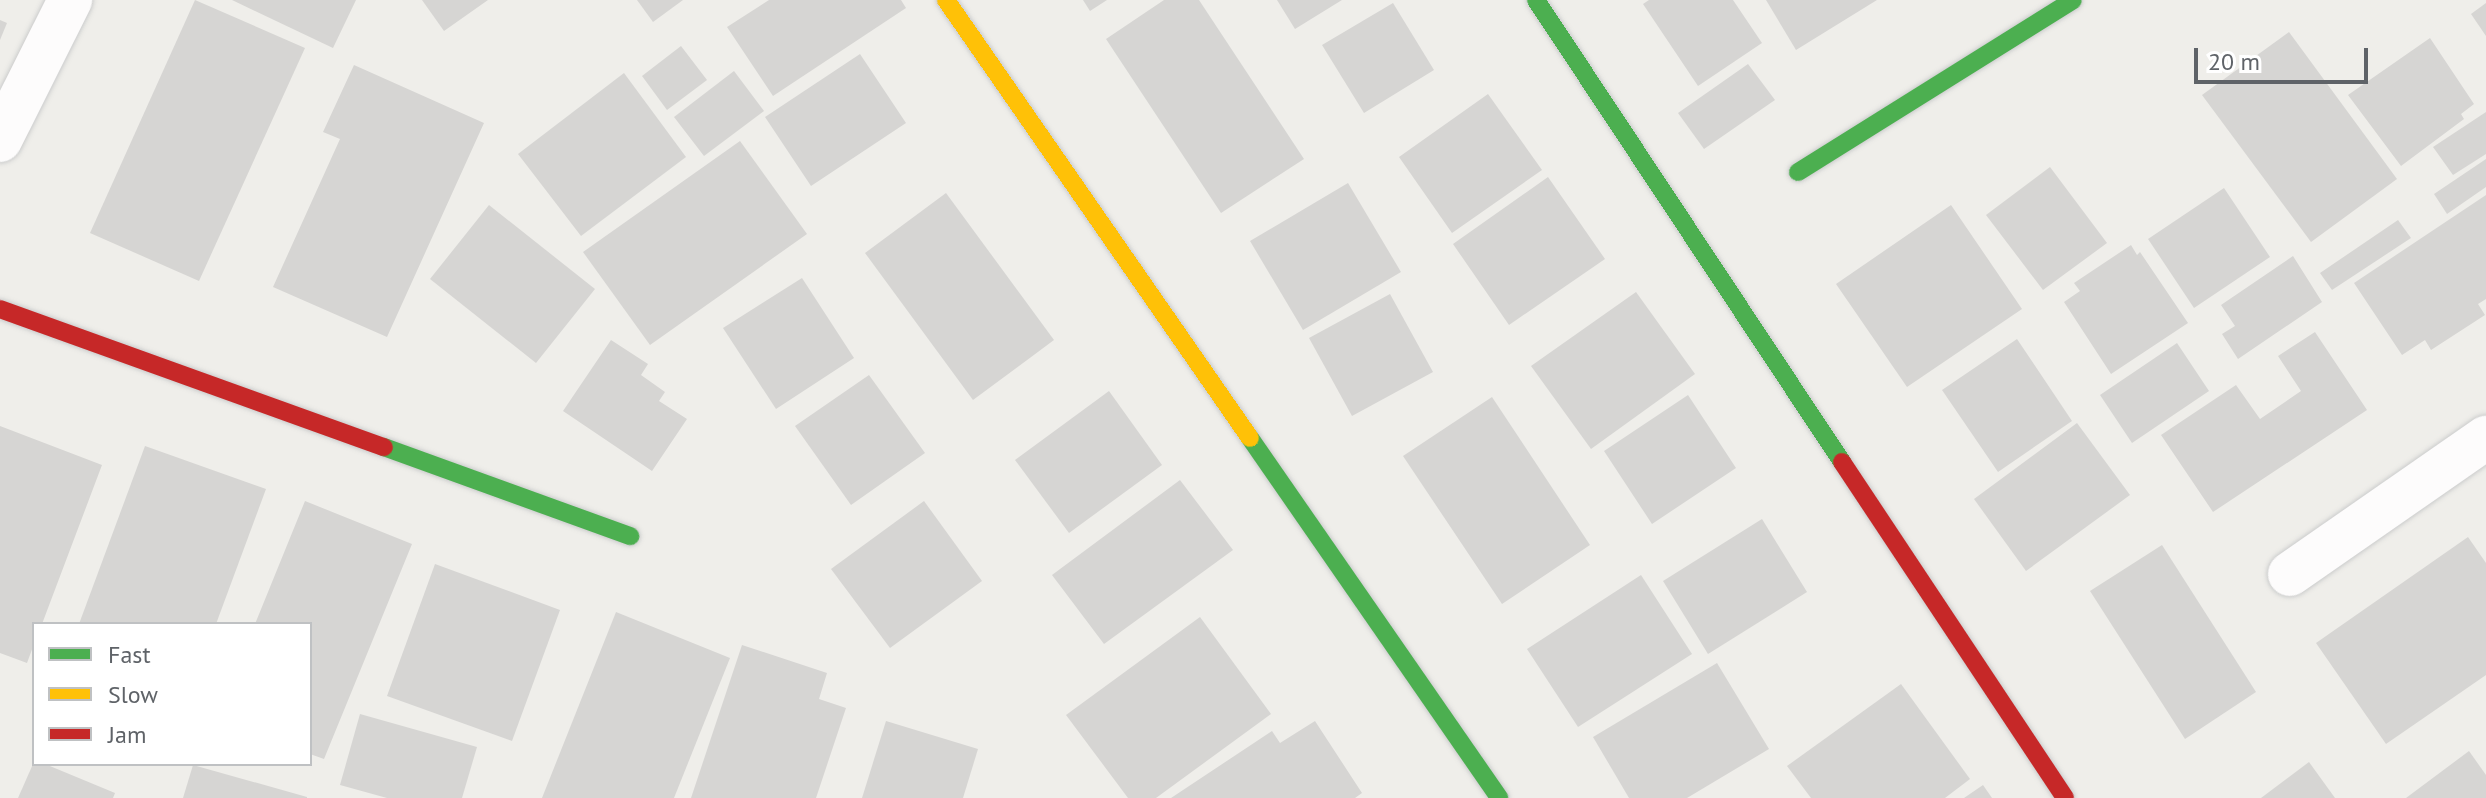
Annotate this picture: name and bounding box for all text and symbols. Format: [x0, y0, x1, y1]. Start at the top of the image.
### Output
scale bar [2198, 32, 2372, 82]
text: 20 m [2208, 46, 2260, 77]
legend [32, 622, 312, 766]
text: Fast [108, 639, 151, 670]
text: Slow [108, 679, 158, 710]
text: Jam [108, 719, 146, 750]

